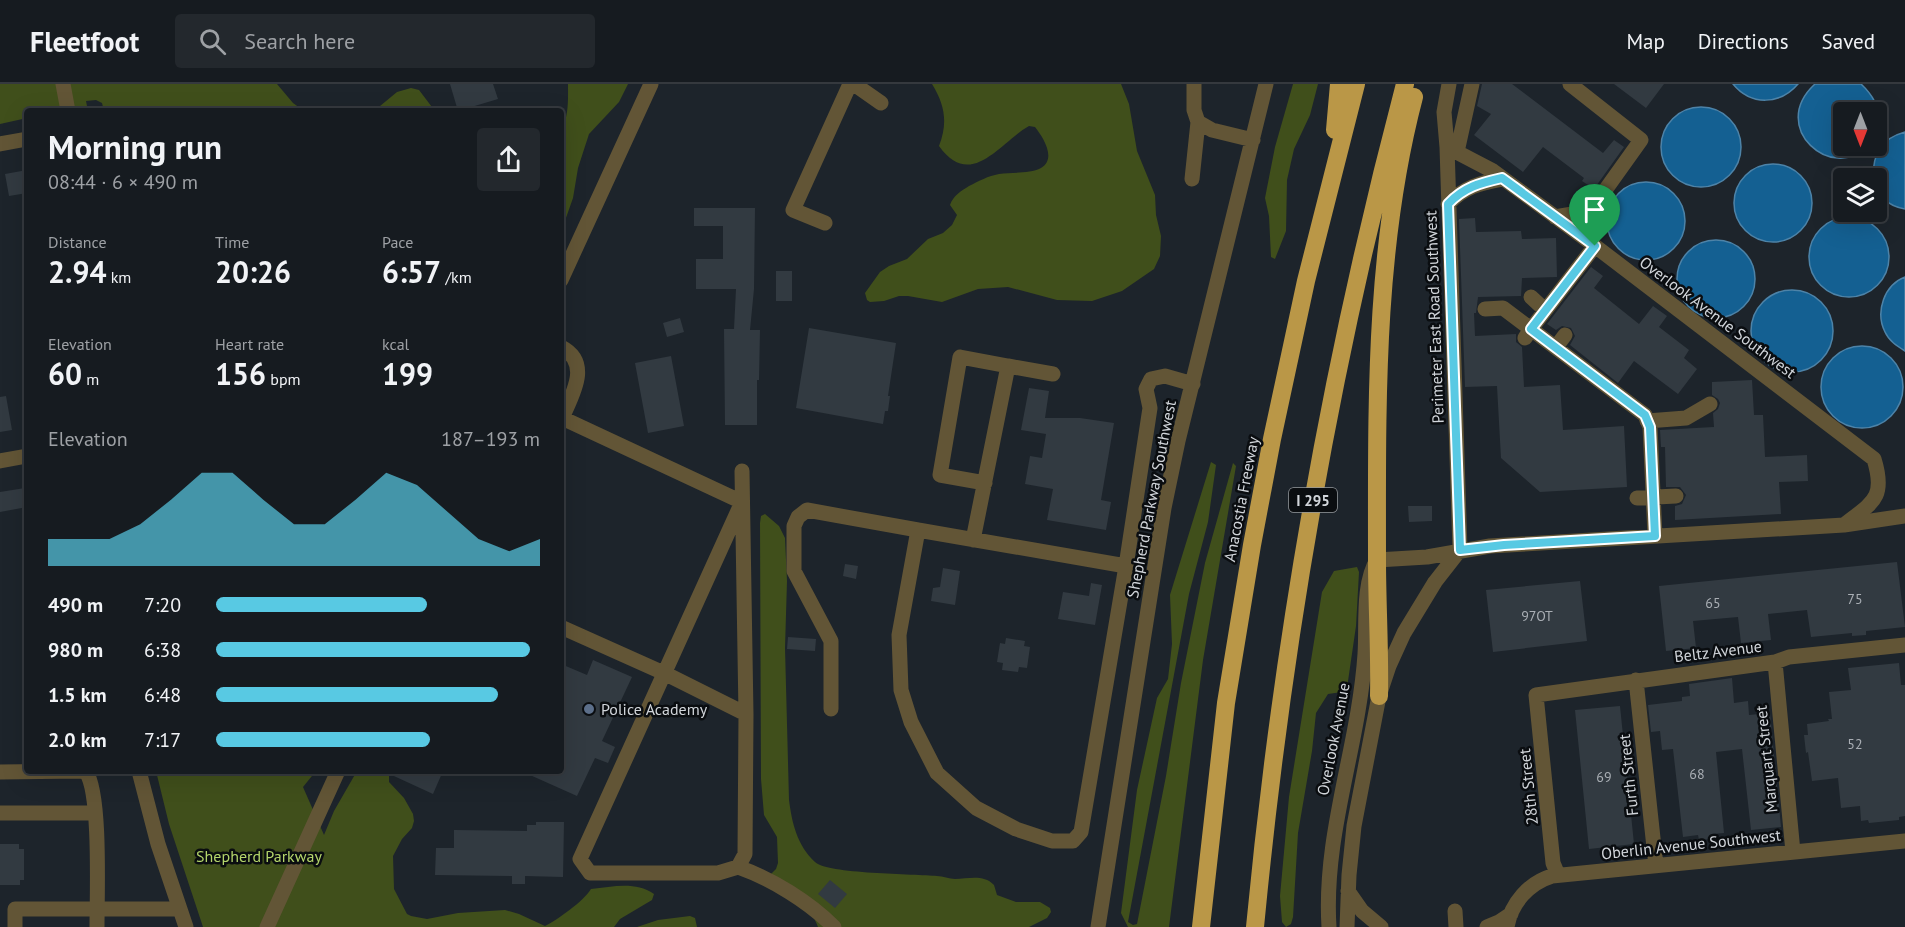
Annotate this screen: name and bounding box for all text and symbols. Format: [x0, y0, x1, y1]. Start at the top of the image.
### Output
search box [175, 14, 595, 68]
text: Fleetfoot [30, 23, 139, 60]
icon: search [196, 25, 229, 58]
text: Search here [244, 27, 355, 55]
text: Map [1626, 28, 1665, 55]
text: Directions [1698, 28, 1789, 55]
text: Saved [1822, 28, 1875, 55]
north arrow [1833, 102, 1887, 156]
map controls [1833, 102, 1887, 222]
text: Morning run [48, 125, 222, 168]
button: share [477, 128, 540, 191]
button: layers [1833, 168, 1887, 222]
text: 08:44 · 6 × 490 m [48, 169, 198, 195]
pin [1569, 184, 1620, 246]
icon: arrive [1578, 193, 1611, 226]
street label: Perimeter East Road Southwest [1420, 210, 1448, 424]
text: Distance [48, 232, 107, 252]
text: Time [215, 232, 249, 252]
text: Pace [382, 232, 413, 252]
text: 2.94 [48, 252, 106, 291]
text: 20:26 [215, 252, 291, 291]
text: 6:57 [382, 252, 441, 291]
street label: Overlook Avenue Southwest [1636, 252, 1801, 383]
text: km [106, 267, 131, 287]
text: /km [441, 267, 472, 287]
text: Elevation [48, 334, 112, 354]
text: Heart rate [215, 334, 284, 354]
text: kcal [382, 334, 409, 354]
text: 60 [48, 354, 82, 393]
text: 156 [215, 354, 266, 393]
text: 199 [382, 354, 433, 393]
text: m [82, 369, 99, 389]
text: bpm [266, 369, 301, 389]
street label: Shepherd Parkway Southwest [1122, 398, 1180, 600]
text: Elevation [48, 426, 128, 452]
text: 187–193 m [441, 426, 540, 452]
street label: Anacostia Freeway [1219, 434, 1263, 563]
road number: I 295 [1289, 488, 1337, 512]
house number: 75 [1847, 590, 1863, 608]
text: 490 m [48, 592, 103, 618]
text: 7:20 [144, 592, 181, 618]
house number: 65 [1705, 594, 1721, 612]
house number: 97OT [1521, 607, 1553, 625]
street label: Beltz Avenue [1673, 636, 1763, 666]
text: 980 m [48, 637, 103, 663]
text: 6:38 [144, 637, 181, 663]
street label: Overlook Avenue [1312, 681, 1354, 797]
text: 1.5 km [48, 682, 107, 708]
text: 6:48 [144, 682, 181, 708]
place label: Police Academy [601, 699, 708, 719]
marker: Police Academy [582, 702, 596, 716]
street label: Marquart Street [1750, 704, 1782, 814]
text: 2.0 km [48, 727, 107, 753]
text: 7:17 [144, 727, 181, 753]
street label: Furth Street [1614, 733, 1642, 817]
house number: 52 [1847, 735, 1863, 753]
street label: 28th Street [1514, 747, 1542, 826]
house number: 68 [1689, 765, 1705, 783]
house number: 69 [1596, 768, 1612, 786]
street label: Oberlin Avenue Southwest [1600, 825, 1782, 863]
park label: Shepherd Parkway [196, 846, 322, 866]

